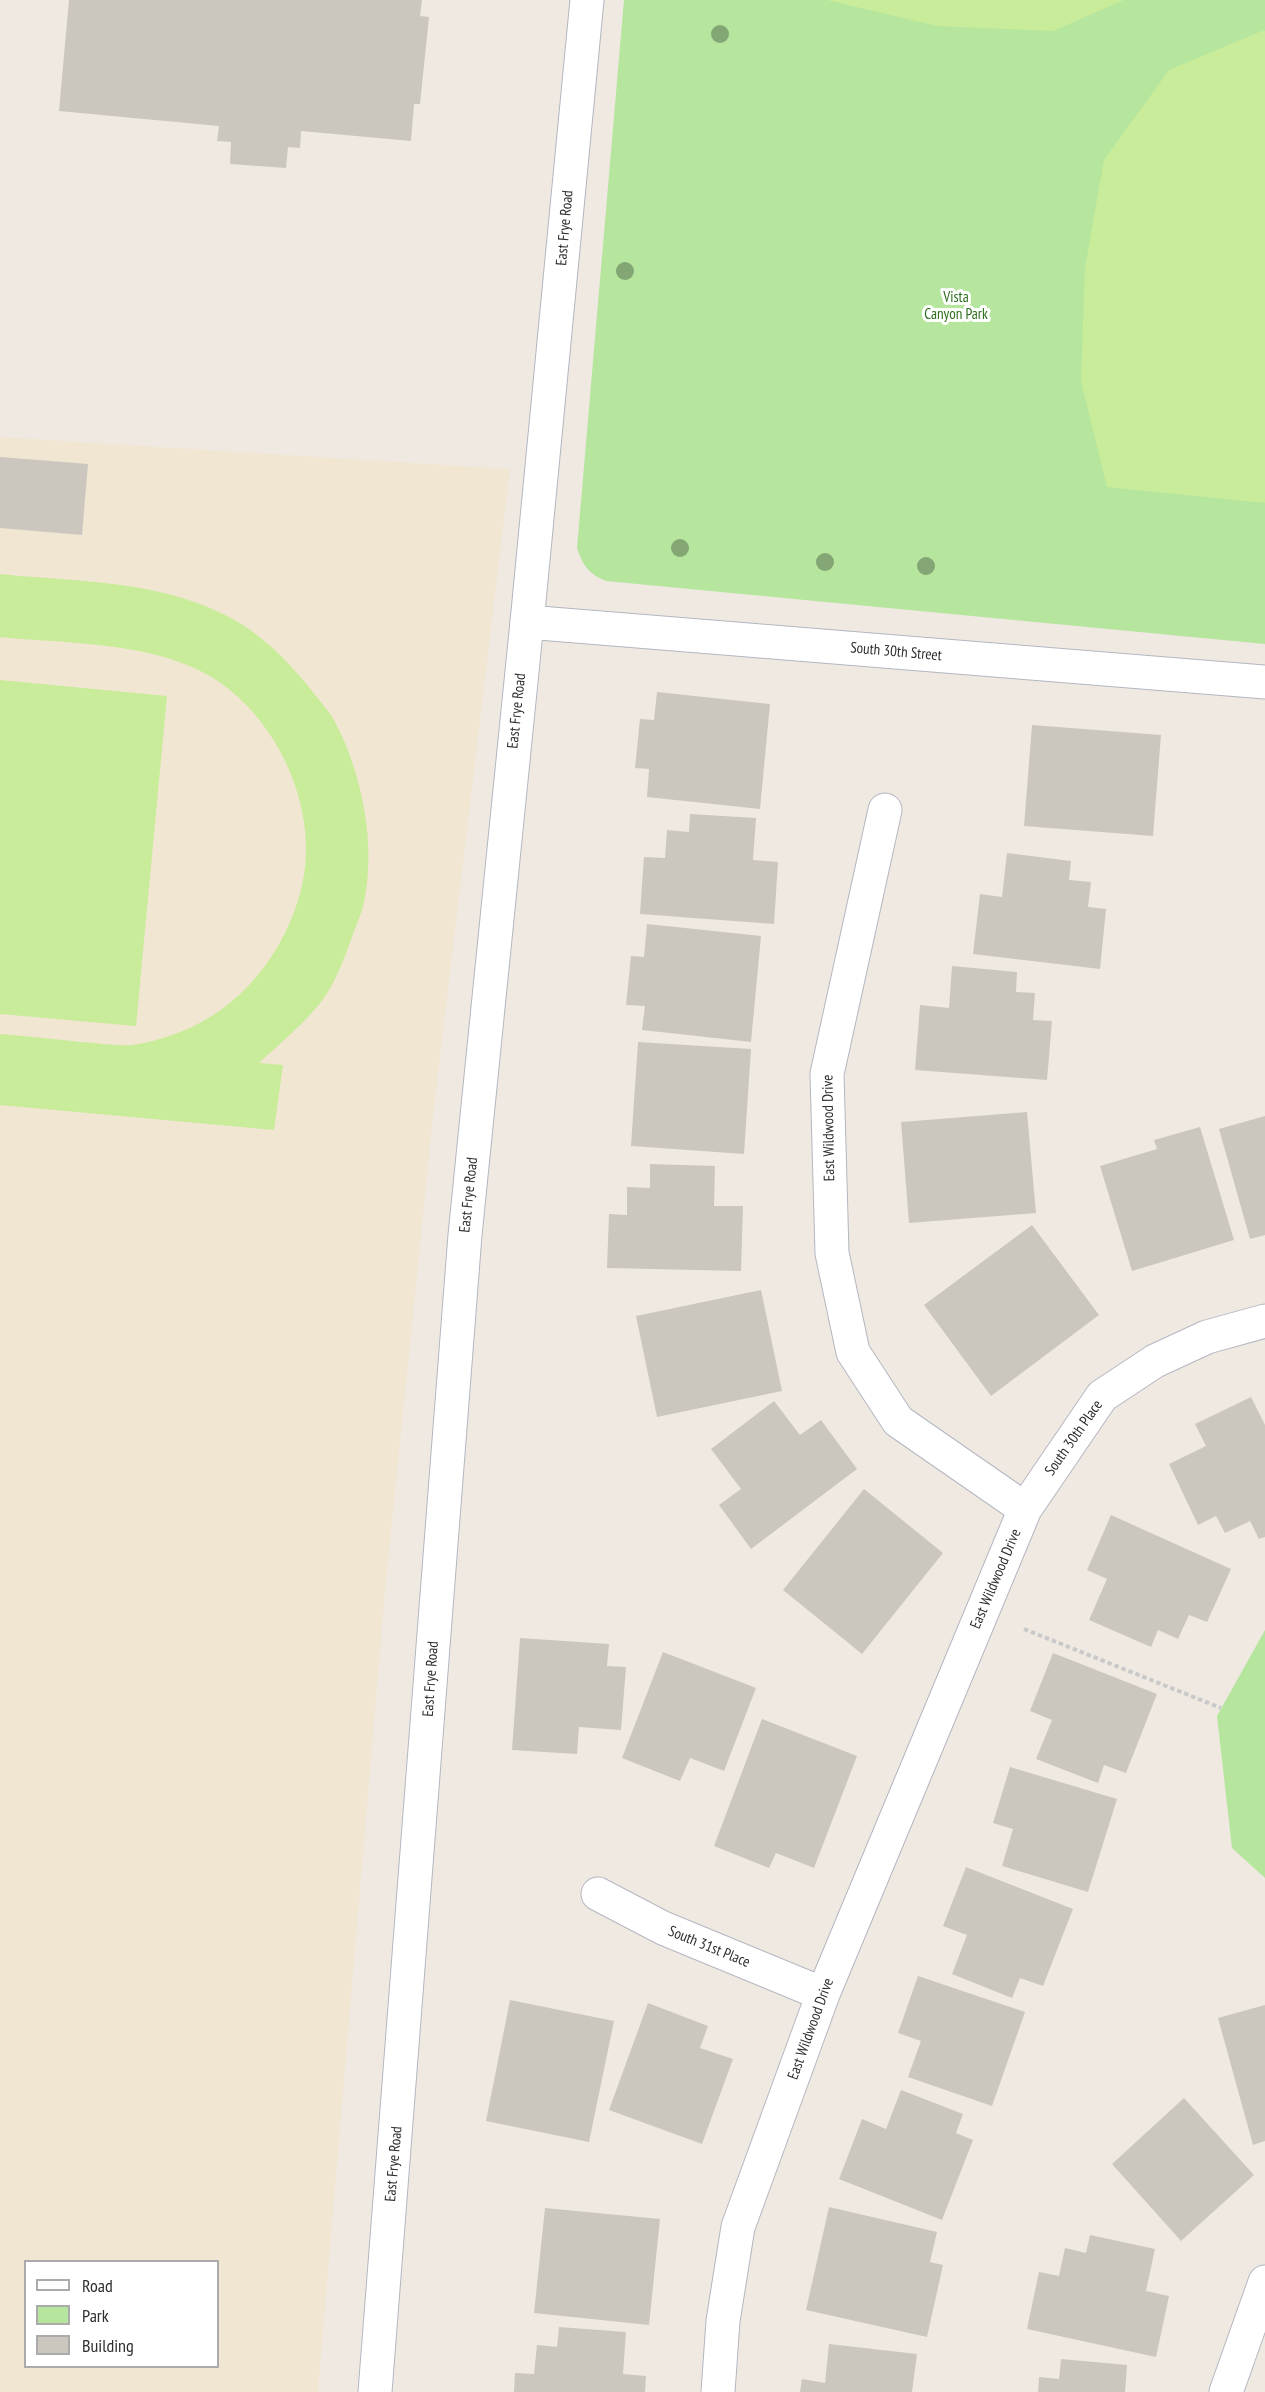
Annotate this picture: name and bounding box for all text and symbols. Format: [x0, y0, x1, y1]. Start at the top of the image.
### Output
street label: East Frye Road [553, 189, 577, 267]
park label: Vista Canyon Park [924, 289, 988, 324]
street label: South 30th Street [850, 639, 942, 665]
street label: East Frye Road [504, 672, 530, 750]
street label: East Wildwood Drive [819, 1074, 839, 1182]
street label: East Frye Road [456, 1156, 482, 1234]
street label: South 30th Place [1041, 1397, 1107, 1479]
street label: East Wildwood Drive [967, 1526, 1025, 1632]
street label: East Frye Road [419, 1641, 443, 1717]
street label: South 31st Place [665, 1922, 753, 1972]
street label: East Wildwood Drive [784, 1976, 838, 2082]
street label: East Frye Road [382, 2125, 406, 2203]
legend [24, 2260, 219, 2368]
text: Road [82, 2274, 113, 2297]
text: Park [82, 2304, 109, 2327]
text: Building [82, 2334, 134, 2357]

